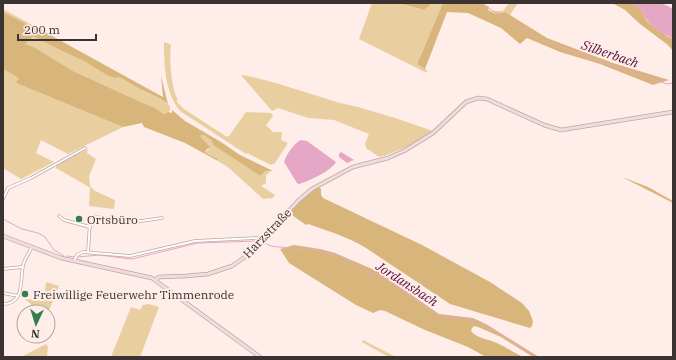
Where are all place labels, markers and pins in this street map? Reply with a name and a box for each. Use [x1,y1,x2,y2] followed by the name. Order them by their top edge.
[87,212,138,227] place label: Ortsbüro
[74,214,84,224] marker: Ortsbüro
[33,287,234,302] place label: Freiwillige Feuerwehr Timmenrode
[20,289,30,299] marker: Freiwillige Feuerwehr Timmenrode

